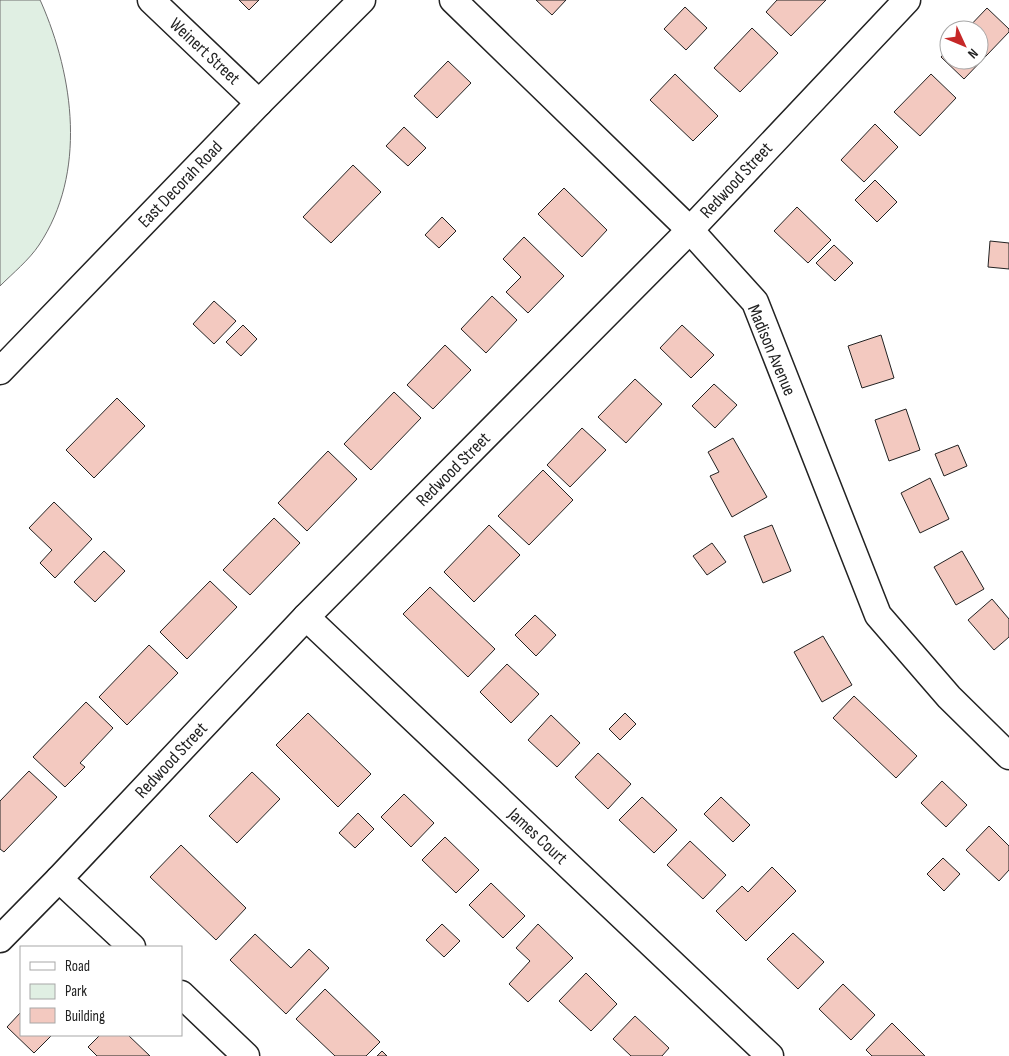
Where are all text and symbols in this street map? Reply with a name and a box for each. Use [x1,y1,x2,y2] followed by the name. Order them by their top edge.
[165,13,245,90] street label: Weinert Street
[939,20,989,70] north arrow
[964,45,982,62] text: N
[134,137,227,232] street label: East Decorah Road
[696,138,777,223] street label: Redwood Street
[743,301,800,399] street label: Madison Avenue
[412,428,495,511] street label: Redwood Street
[131,718,212,803] street label: Redwood Street
[503,803,572,869] street label: James Court
[20,946,182,1036] legend
[65,957,90,976] text: Road
[65,982,87,1001] text: Park
[65,1007,105,1026] text: Building

